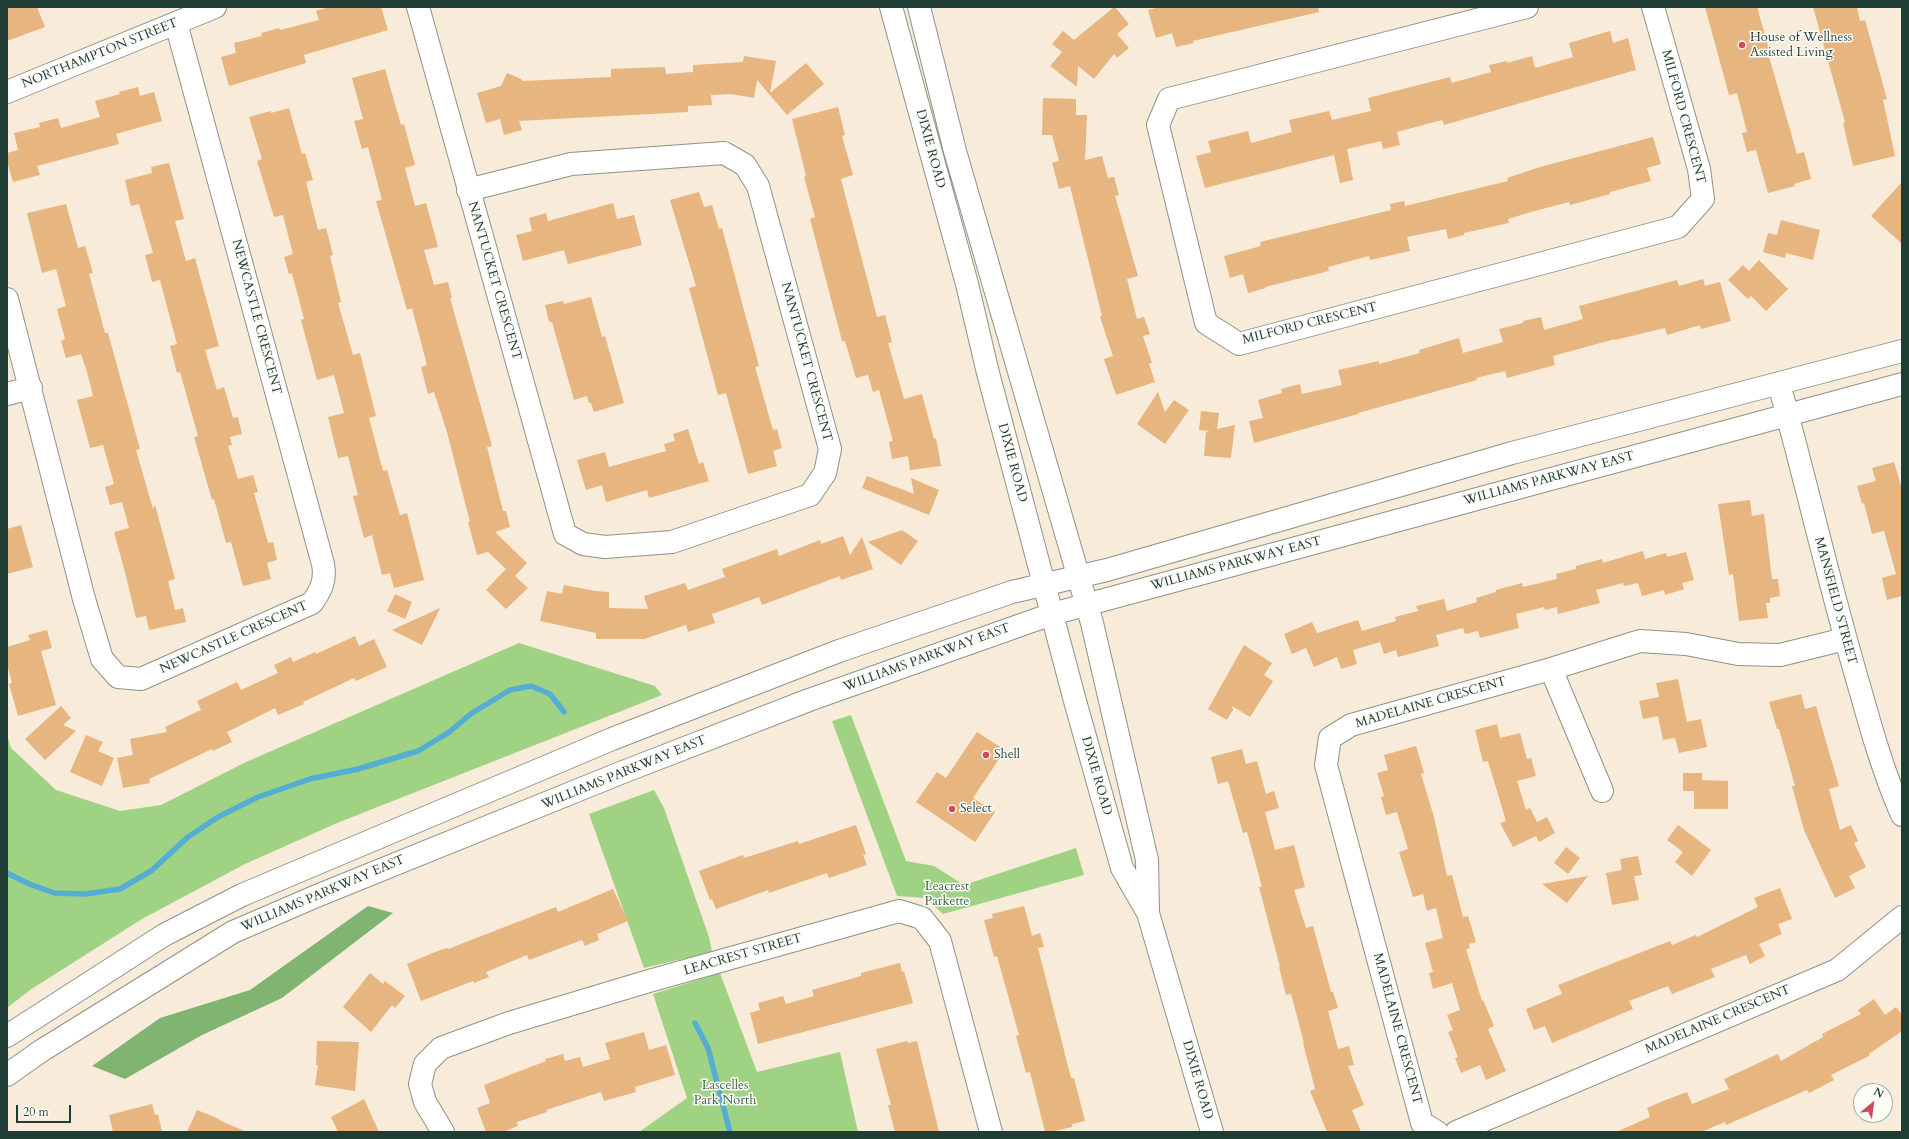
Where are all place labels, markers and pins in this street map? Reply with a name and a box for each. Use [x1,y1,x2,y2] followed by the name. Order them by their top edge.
[1750,30,1852,61] place label: House of Wellness Assisted Living
[1737,40,1747,50] marker: House of Wellness Assisted Living
[994,747,1020,763] place label: Shell
[981,750,991,760] marker: Shell
[960,801,992,817] place label: Select
[947,804,957,814] marker: Select

